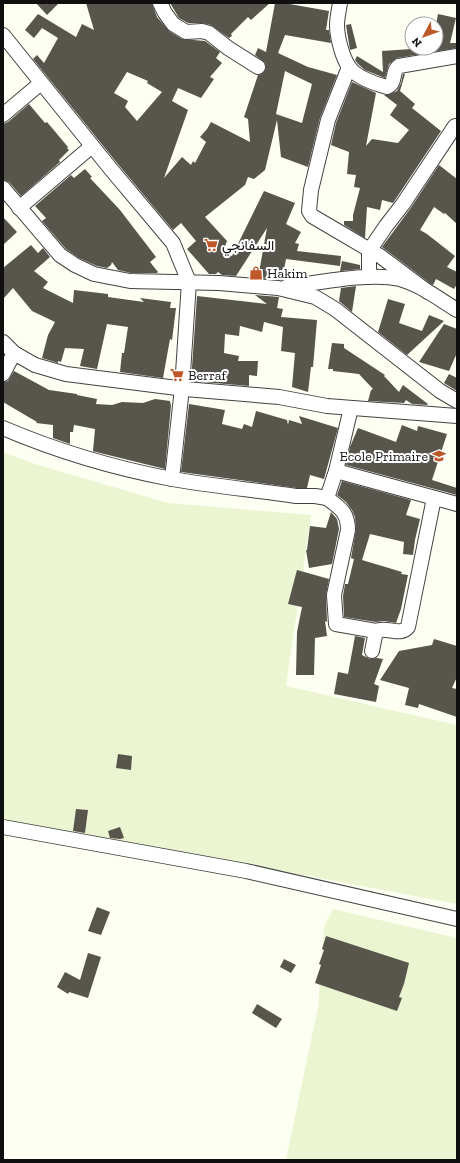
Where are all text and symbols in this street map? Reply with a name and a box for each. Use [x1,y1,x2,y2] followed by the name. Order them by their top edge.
[404,16,444,56] north arrow
[409,34,424,50] text: N
[203,237,219,253] supermarket icon: السفانجي
[222,237,274,257] place label: السفانجي
[248,265,264,281] shop icon: Hakim
[267,265,307,282] place label: Hakim
[169,367,185,383] supermarket icon: Berraf
[188,367,228,384] place label: Berraf
[340,448,428,465] place label: Ecole Primaire
[431,448,447,464] school or university icon: Ecole Primaire

